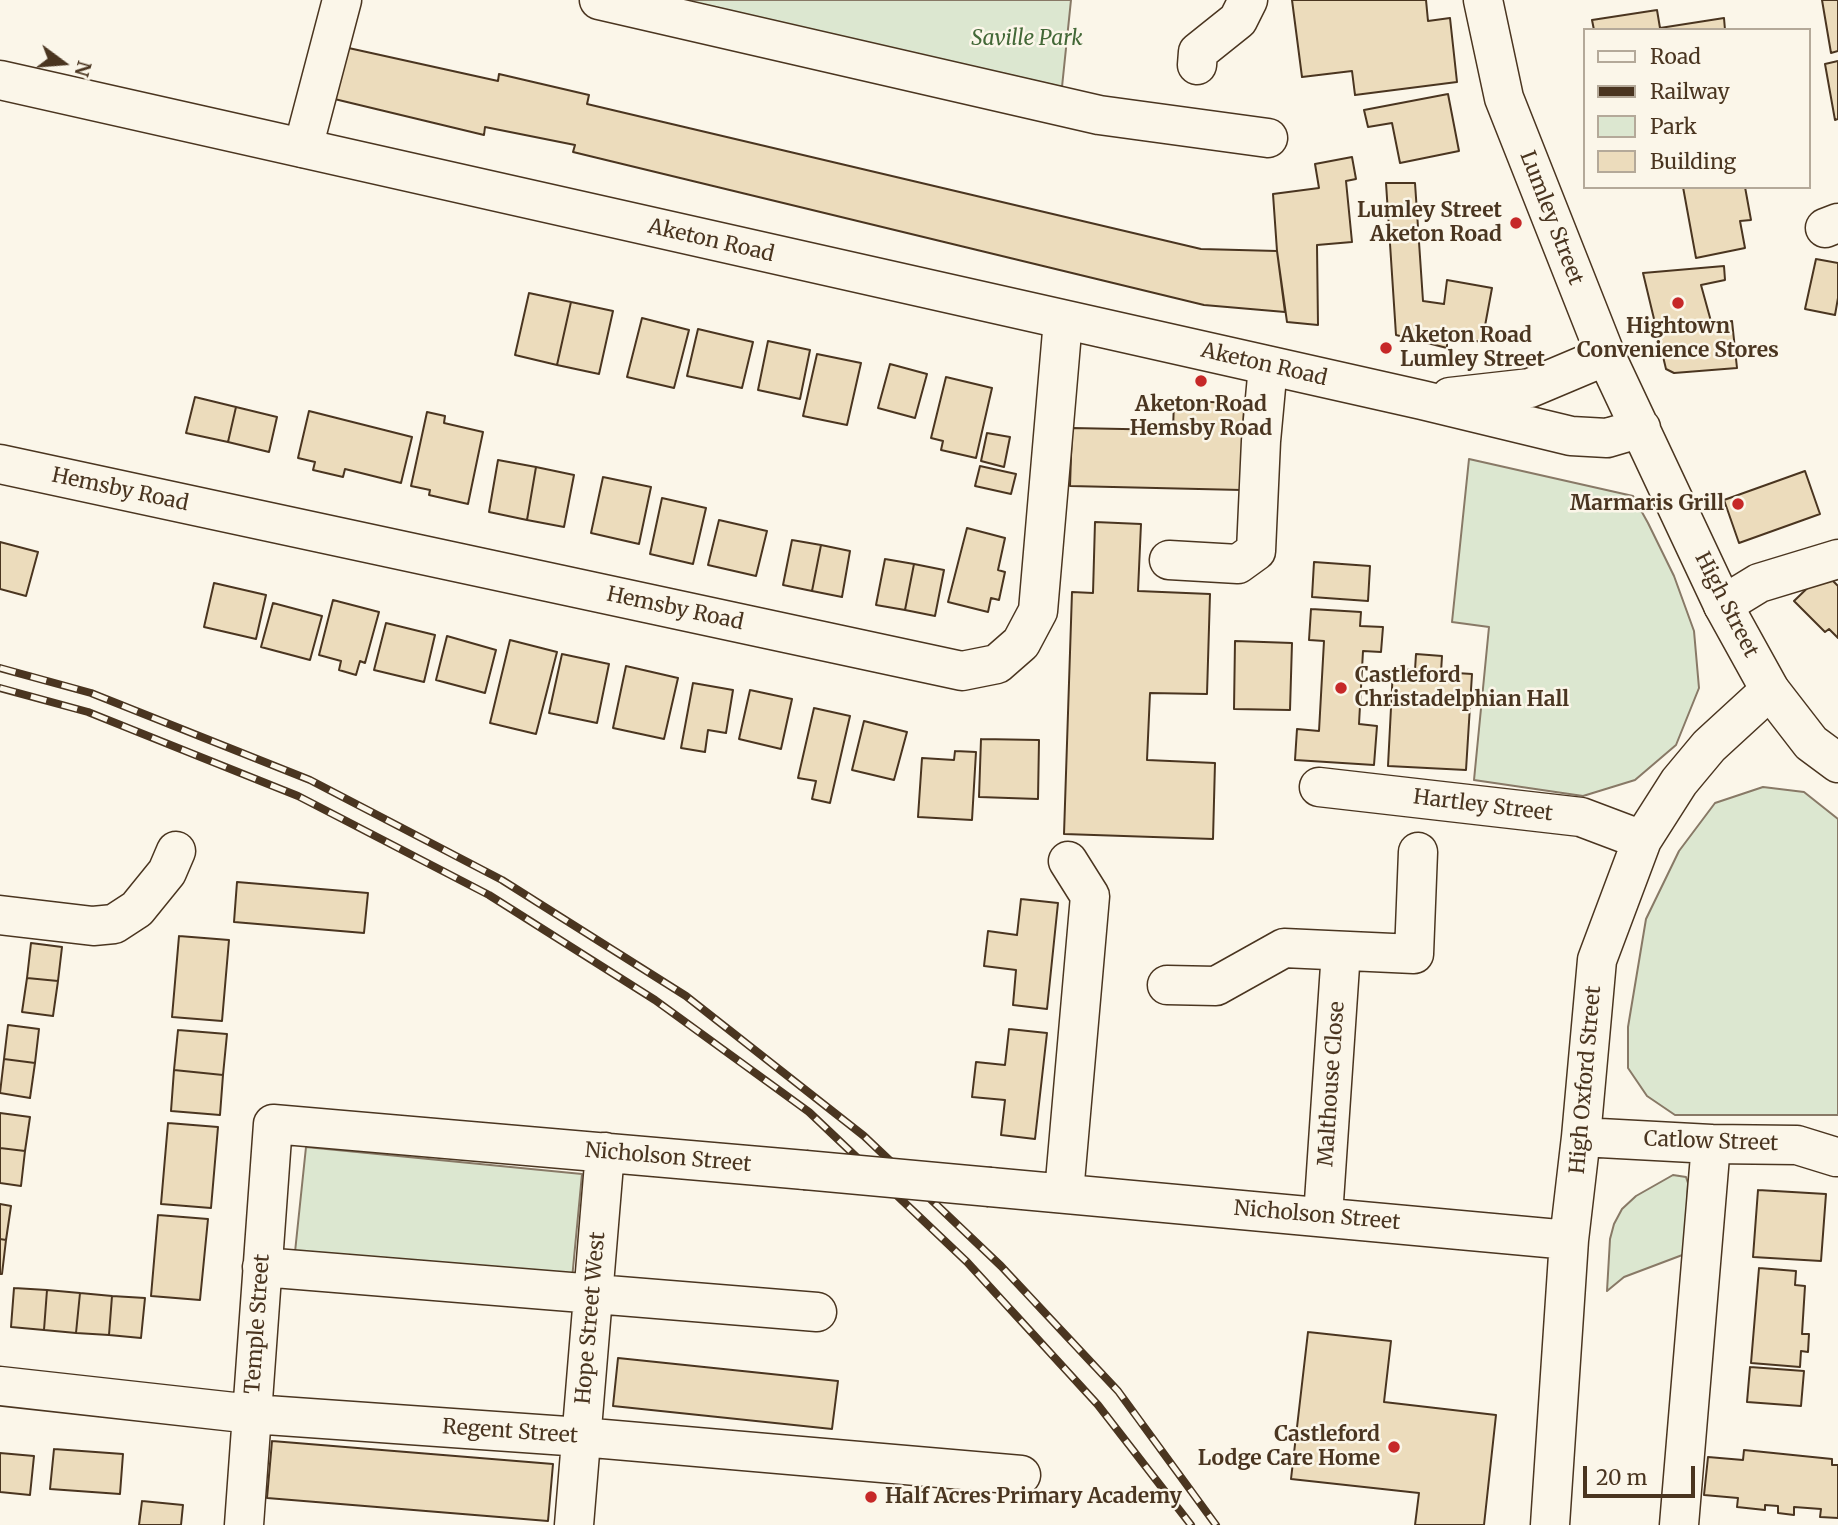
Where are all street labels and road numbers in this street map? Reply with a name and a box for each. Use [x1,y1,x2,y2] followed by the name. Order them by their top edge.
[1514,147,1588,289] street label: Lumley Street
[646,214,776,268] street label: Aketon Road
[1199,338,1329,392] street label: Aketon Road
[49,463,191,517] street label: Hemsby Road
[1689,548,1763,662] street label: High Street
[604,582,746,636] street label: Hemsby Road
[1412,785,1554,827] street label: Hartley Street
[1565,985,1607,1175] street label: High Oxford Street
[1314,1000,1350,1168] street label: Malthouse Close
[1643,1127,1779,1157] street label: Catlow Street
[584,1138,752,1178] street label: Nicholson Street
[1233,1196,1401,1236] street label: Nicholson Street
[571,1231,611,1405] street label: Hope Street West
[241,1253,275,1395] street label: Temple Street
[441,1415,579,1449] street label: Regent Street

